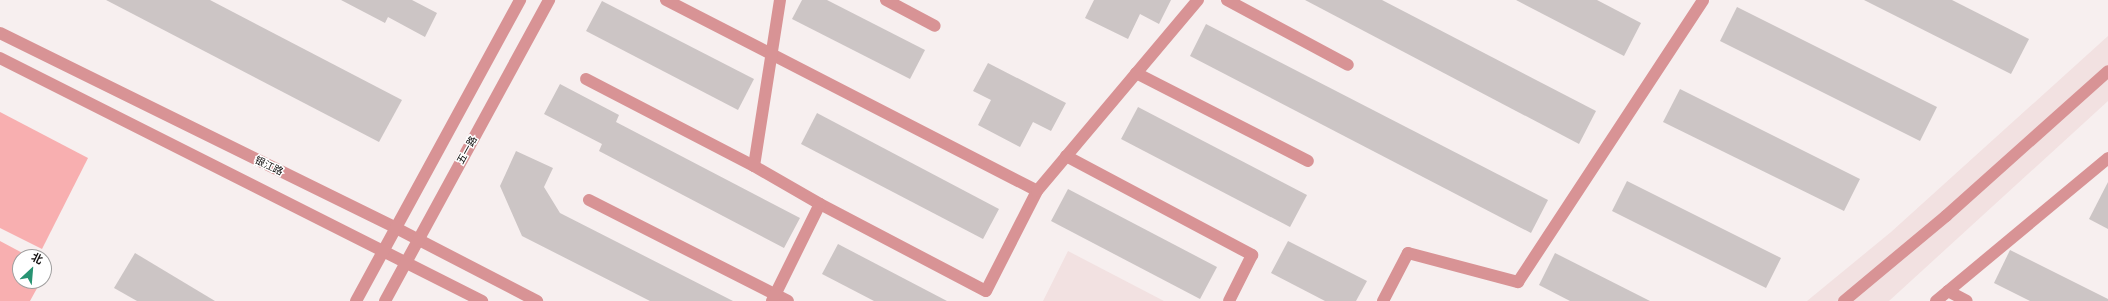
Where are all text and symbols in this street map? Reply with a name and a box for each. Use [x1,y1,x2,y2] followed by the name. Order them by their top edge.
[454,134,480,166] street label: 五一路
[253,154,285,178] street label: 银江路
[12,249,52,289] north arrow
[29,250,45,267] text: 北

